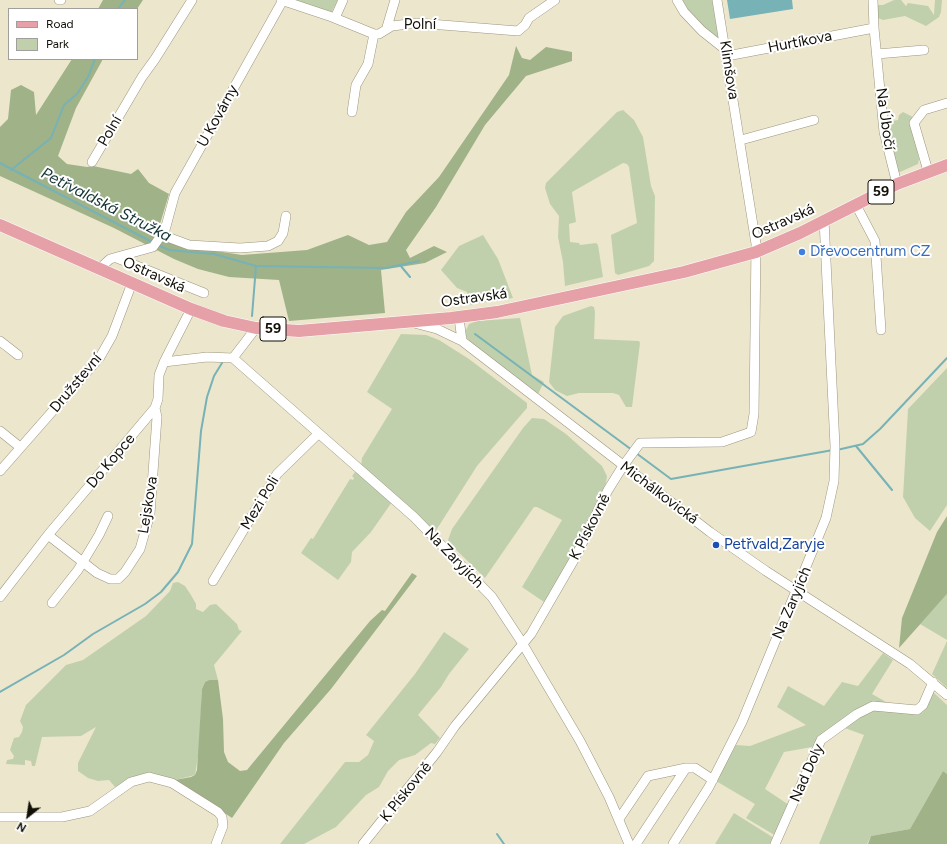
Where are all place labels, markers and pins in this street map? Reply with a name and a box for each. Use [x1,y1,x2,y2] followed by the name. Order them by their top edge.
[810,243,930,261] place label: Dřevocentrum CZ
[797,247,807,257] marker: Dřevocentrum CZ
[724,536,825,554] place label: Petřvald,Zaryje
[711,540,721,550] marker: Petřvald,Zaryje

